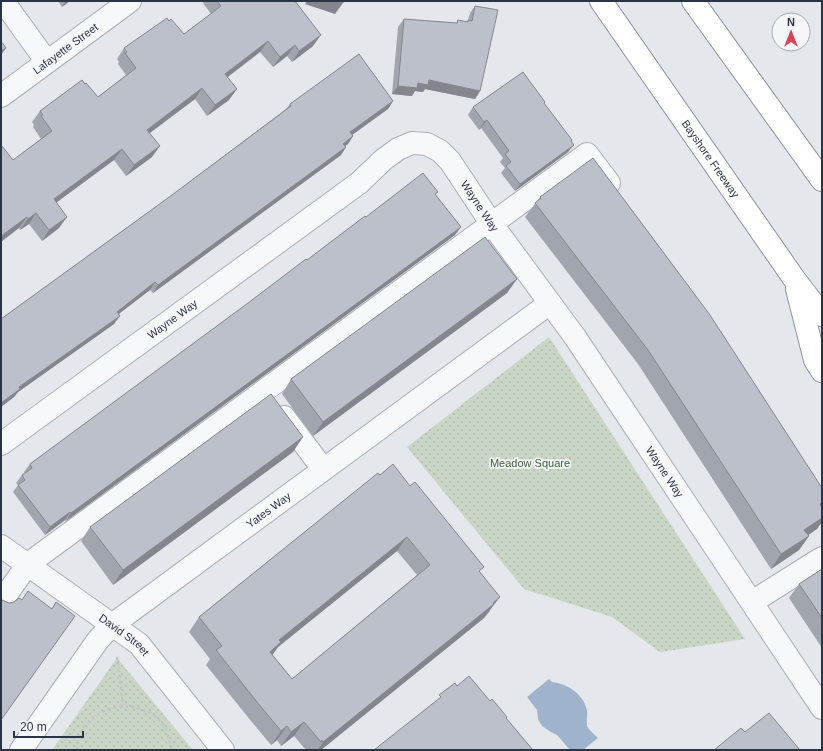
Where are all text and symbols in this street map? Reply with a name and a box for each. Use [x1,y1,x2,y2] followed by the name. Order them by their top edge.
[771,12,811,52] north arrow
[787,16,795,28] text: N
[31,21,100,76] street label: Lafayette Street
[679,118,742,200] street label: Bayshore Freeway
[459,178,501,234] street label: Wayne Way
[145,297,200,341] street label: Wayne Way
[644,444,686,500] street label: Wayne Way
[490,457,570,469] park label: Meadow Square
[244,489,293,530] street label: Yates Way
[97,612,152,658] street label: David Street
[14,713,83,739] scale bar
[20,720,47,734] text: 20 m

